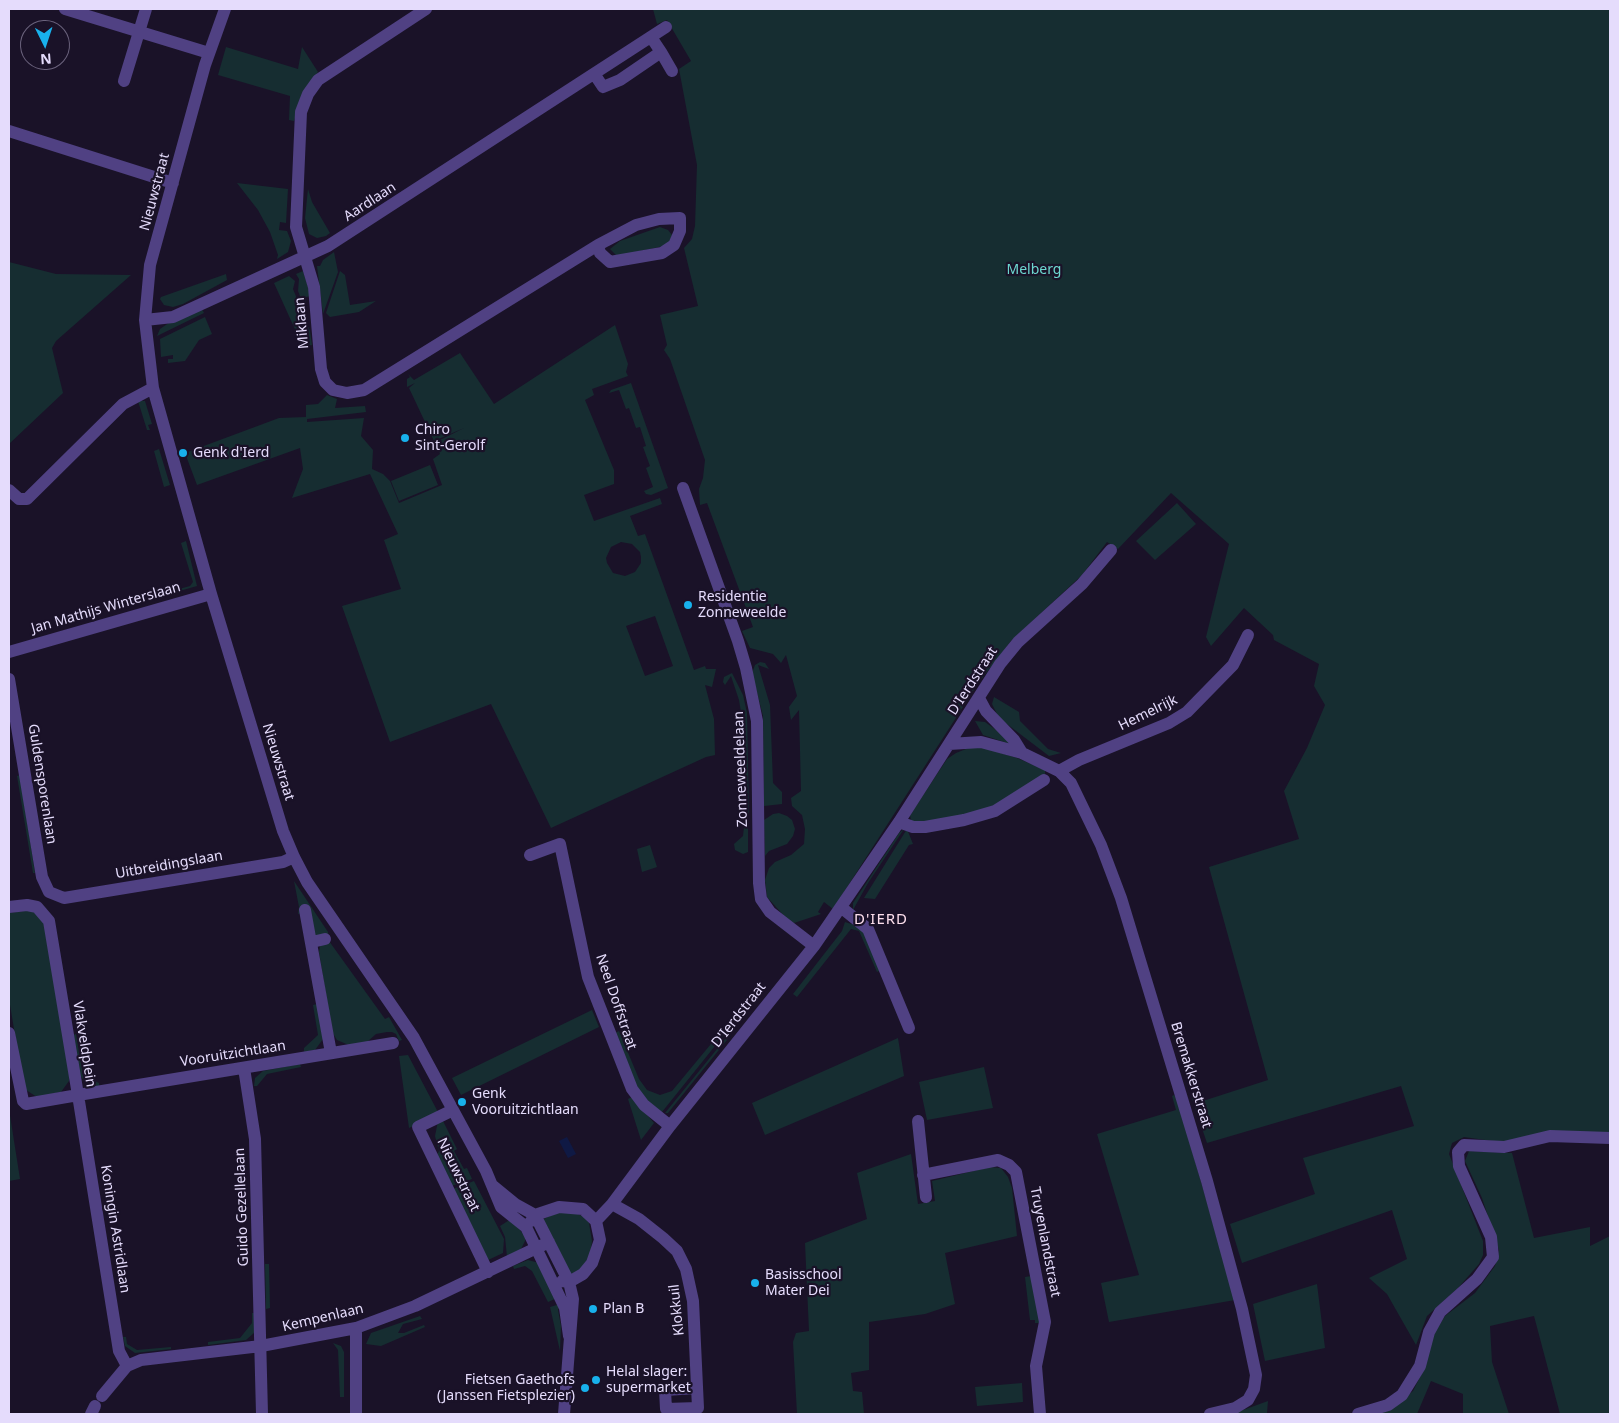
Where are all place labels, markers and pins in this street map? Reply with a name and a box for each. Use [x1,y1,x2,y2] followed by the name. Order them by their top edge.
[415,422,485,454] place label: Chiro Sint-Gerolf
[399,432,411,444] marker: Chiro Sint-Gerolf
[193,445,269,461] place label: Genk d'Ierd
[177,447,189,459] marker: Genk d'Ierd
[698,589,786,622] place label: Residentie Zonneweelde
[682,599,694,611] marker: Residentie Zonneweelde
[472,1086,579,1118] place label: Genk Vooruitzichtlaan
[456,1096,468,1108] marker: Genk Vooruitzichtlaan
[765,1267,842,1300] place label: Basisschool Mater Dei
[749,1277,761,1289] marker: Basisschool Mater Dei
[603,1301,644,1317] place label: Plan B
[587,1303,599,1315] marker: Plan B
[606,1364,691,1396] place label: Helal slager: supermarket
[437,1372,575,1404] place label: Fietsen Gaethofs (Janssen Fietsplezier)
[590,1374,602,1386] marker: Helal slager: supermarket
[579,1382,591,1394] marker: Fietsen Gaethofs (Janssen Fietsplezier)

